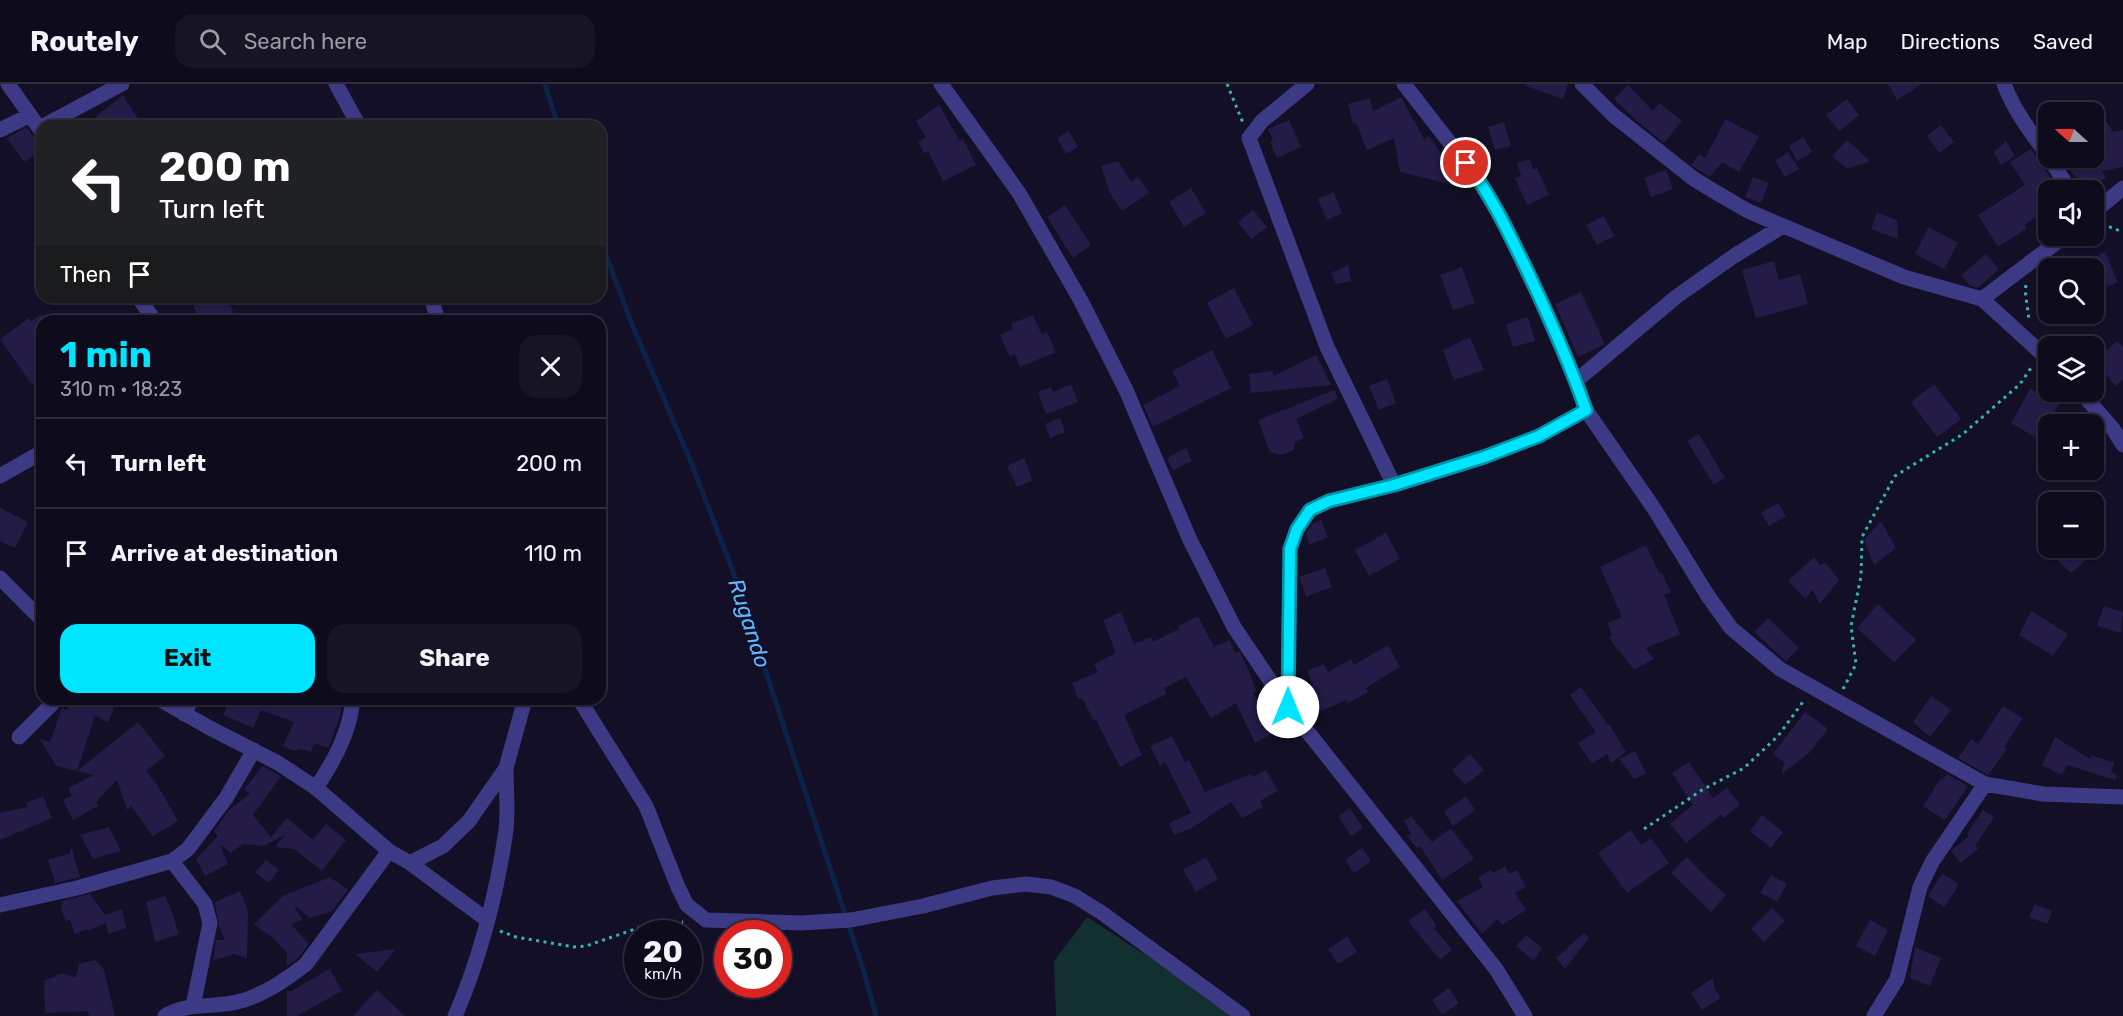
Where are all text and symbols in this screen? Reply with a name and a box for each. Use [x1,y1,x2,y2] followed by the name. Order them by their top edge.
[175,14,595,68] search box
[30,25,139,58] text: Routely
[196,25,229,58] icon: search
[244,28,367,55] text: Search here
[1827,29,1868,54] text: Map
[1901,29,2000,54] text: Directions
[2033,29,2093,54] text: Saved
[2038,102,2104,168] north arrow
[2038,102,2104,558] map controls
[1440,137,1491,188] pin
[159,142,291,192] text: 200 m
[60,144,138,222] icon: left
[1449,146,1482,179] icon: arrive
[2038,180,2104,246] button: sound
[159,193,264,225] text: Turn left
[123,258,156,291] icon: arrive
[2038,258,2104,324] button: search
[60,261,111,288] text: Then
[60,333,152,376] text: 1 min
[519,335,582,398] button: close
[2038,336,2104,402] button: layers
[60,377,182,401] text: 310 m · 18:23
[2038,414,2104,480] button: +
[60,447,93,480] icon: left
[111,450,206,477] text: Turn left
[516,450,582,477] text: 200 m
[2038,492,2104,558] button: −
[60,537,93,570] icon: arrive
[111,540,338,567] text: Arrive at destination
[524,540,582,567] text: 110 m
[722,575,777,671] water label: Rugando
[60,624,315,693] button: Exit
[327,624,582,693] button: Share
[1256,675,1320,739] position arrow
[714,920,792,998] speed limit sign: 30
[643,934,683,970] text: 20
[644,965,682,983] text: km/h

